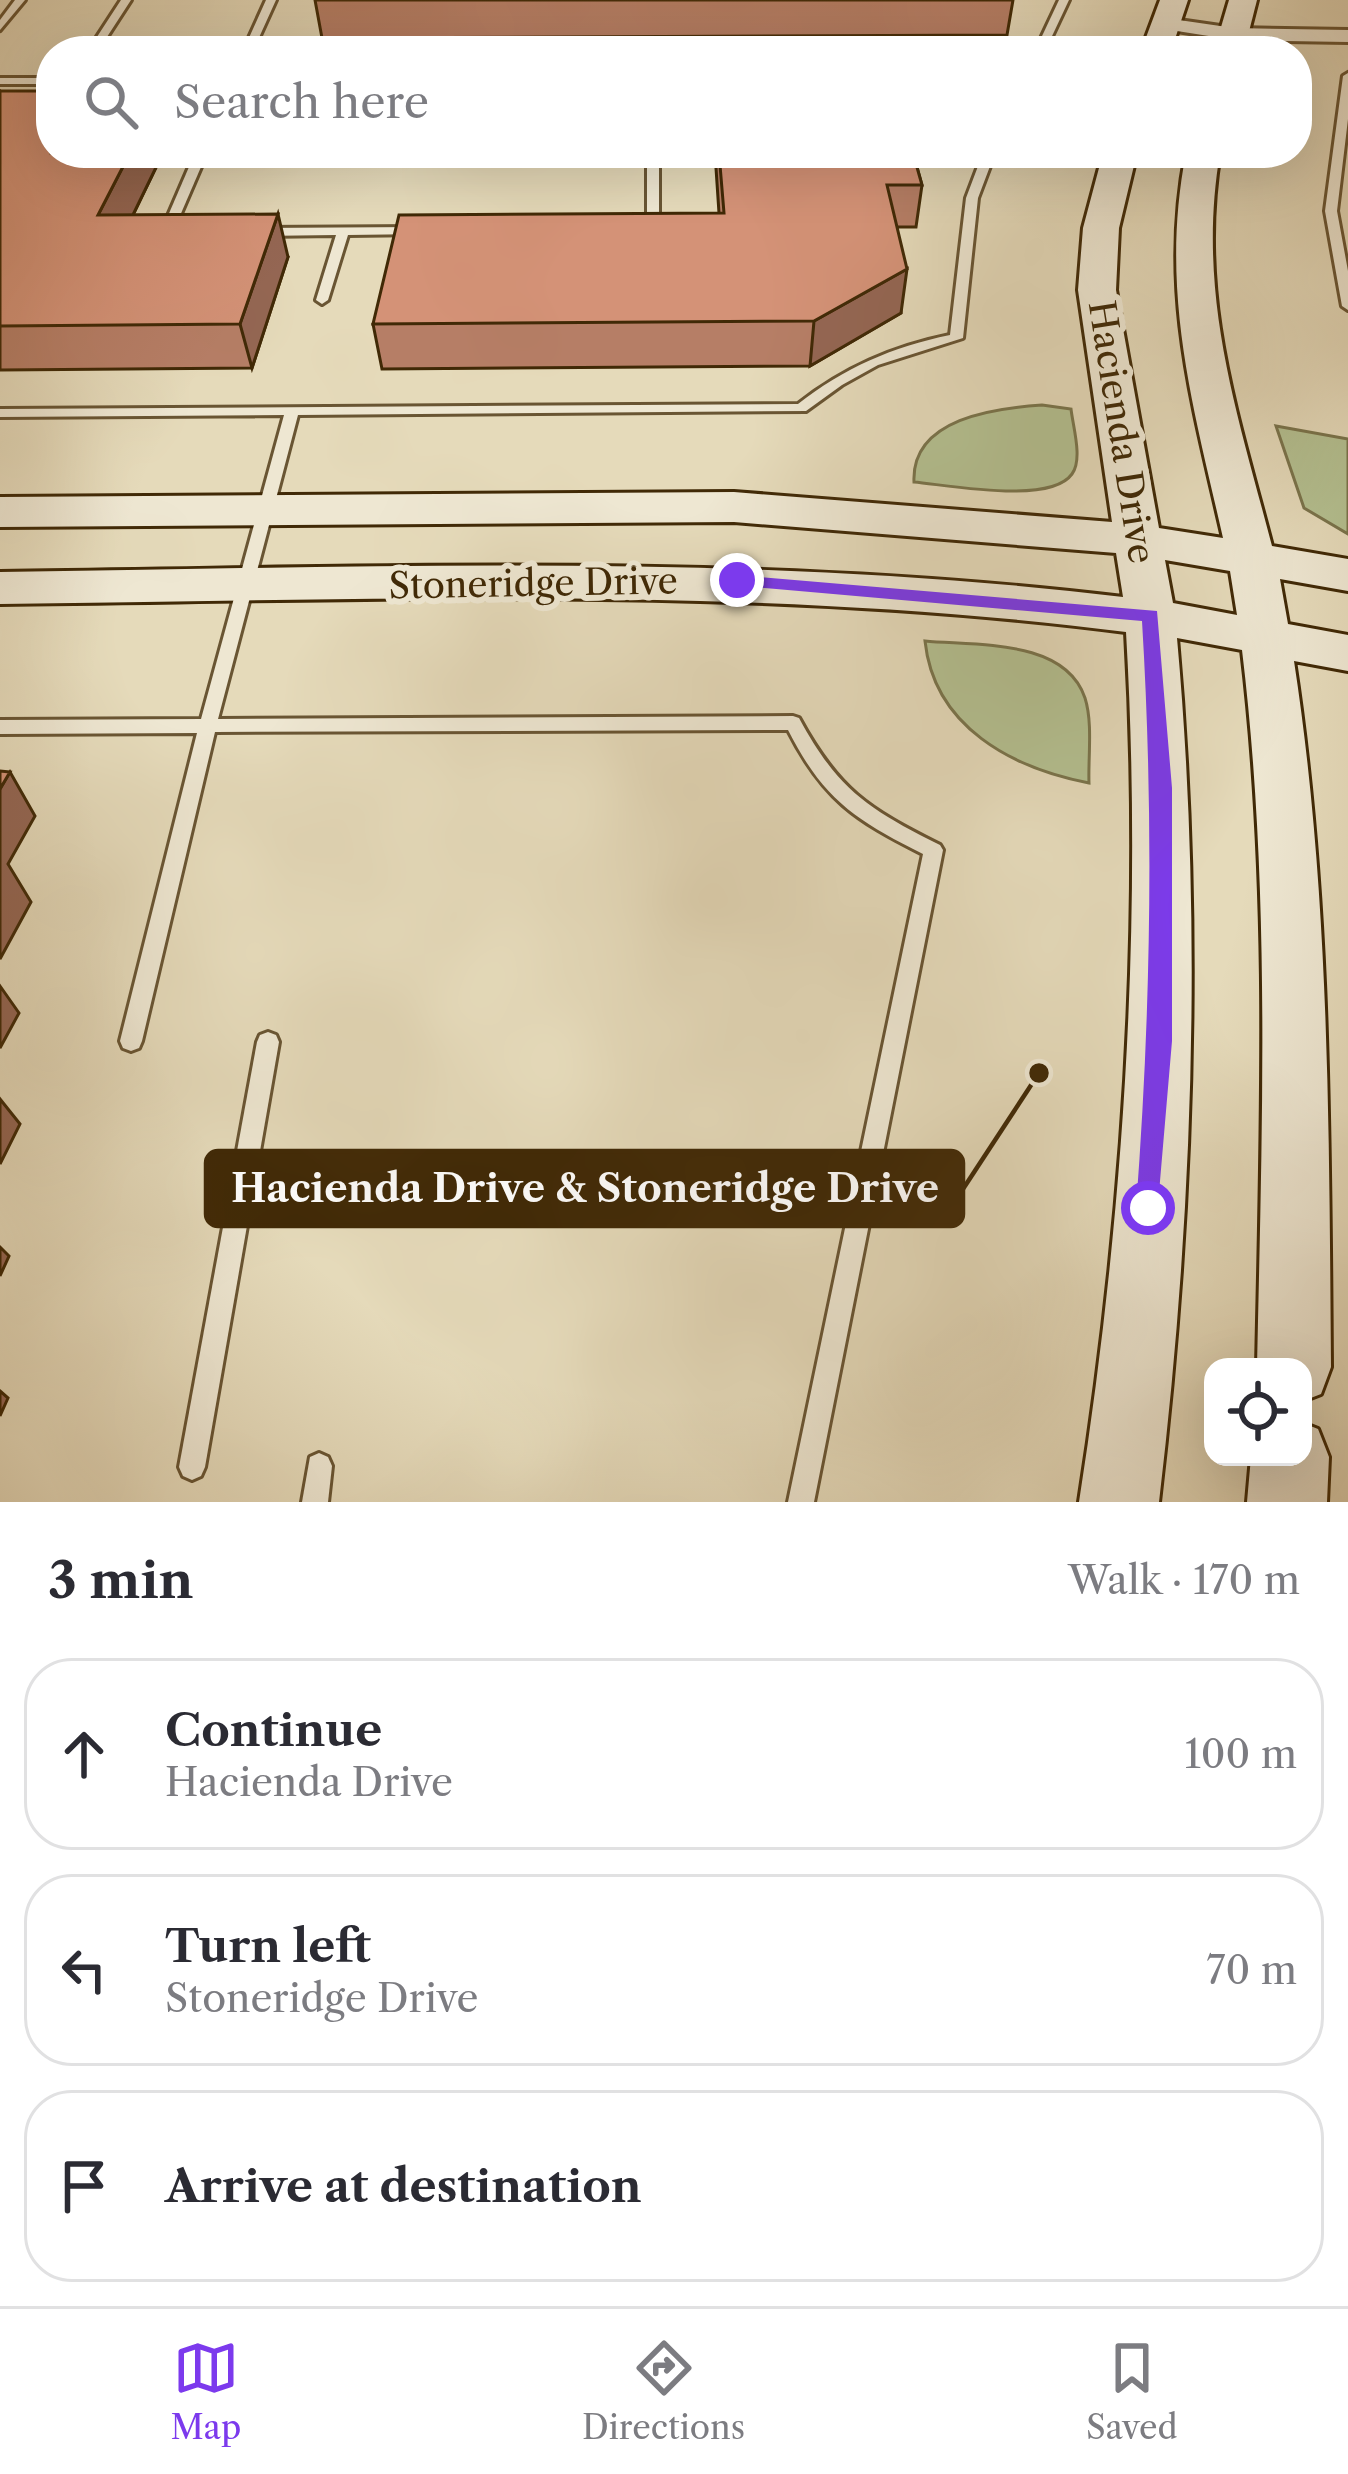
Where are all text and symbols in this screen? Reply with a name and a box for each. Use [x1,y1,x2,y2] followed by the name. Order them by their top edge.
[36,36,1312,168] search box
[78,69,144,135] icon: search
[174,74,429,130] text: Search here
[1079,297,1165,567] street label: Hacienda Drive
[710,553,764,607] route end
[388,558,678,608] street label: Stoneridge Drive
[206,1151,963,1226] callout: Hacienda Drive & Stoneridge Drive
[231,1164,939,1212] text: Hacienda Drive & Stoneridge Drive
[1121,1181,1175,1235] route start
[1204,1358,1312,1466] map controls
[1204,1358,1312,1466] button: locate
[48,1549,194,1611] text: 3 min
[1068,1556,1300,1604] text: Walk · 170 m
[165,1702,382,1758] text: Continue
[51,1721,117,1787] icon: ahead
[1184,1730,1297,1778] text: 100 m
[165,1758,453,1806] text: Hacienda Drive
[165,1918,371,1974] text: Turn left
[51,1937,117,2003] icon: left
[1206,1946,1297,1994] text: 70 m
[165,1974,478,2022] text: Stoneridge Drive
[51,2153,117,2219] icon: arrive
[165,2158,642,2214] text: Arrive at destination
[170,2335,241,2448] tab: Map
[582,2335,745,2448] tab: Directions
[1086,2335,1178,2448] tab: Saved

